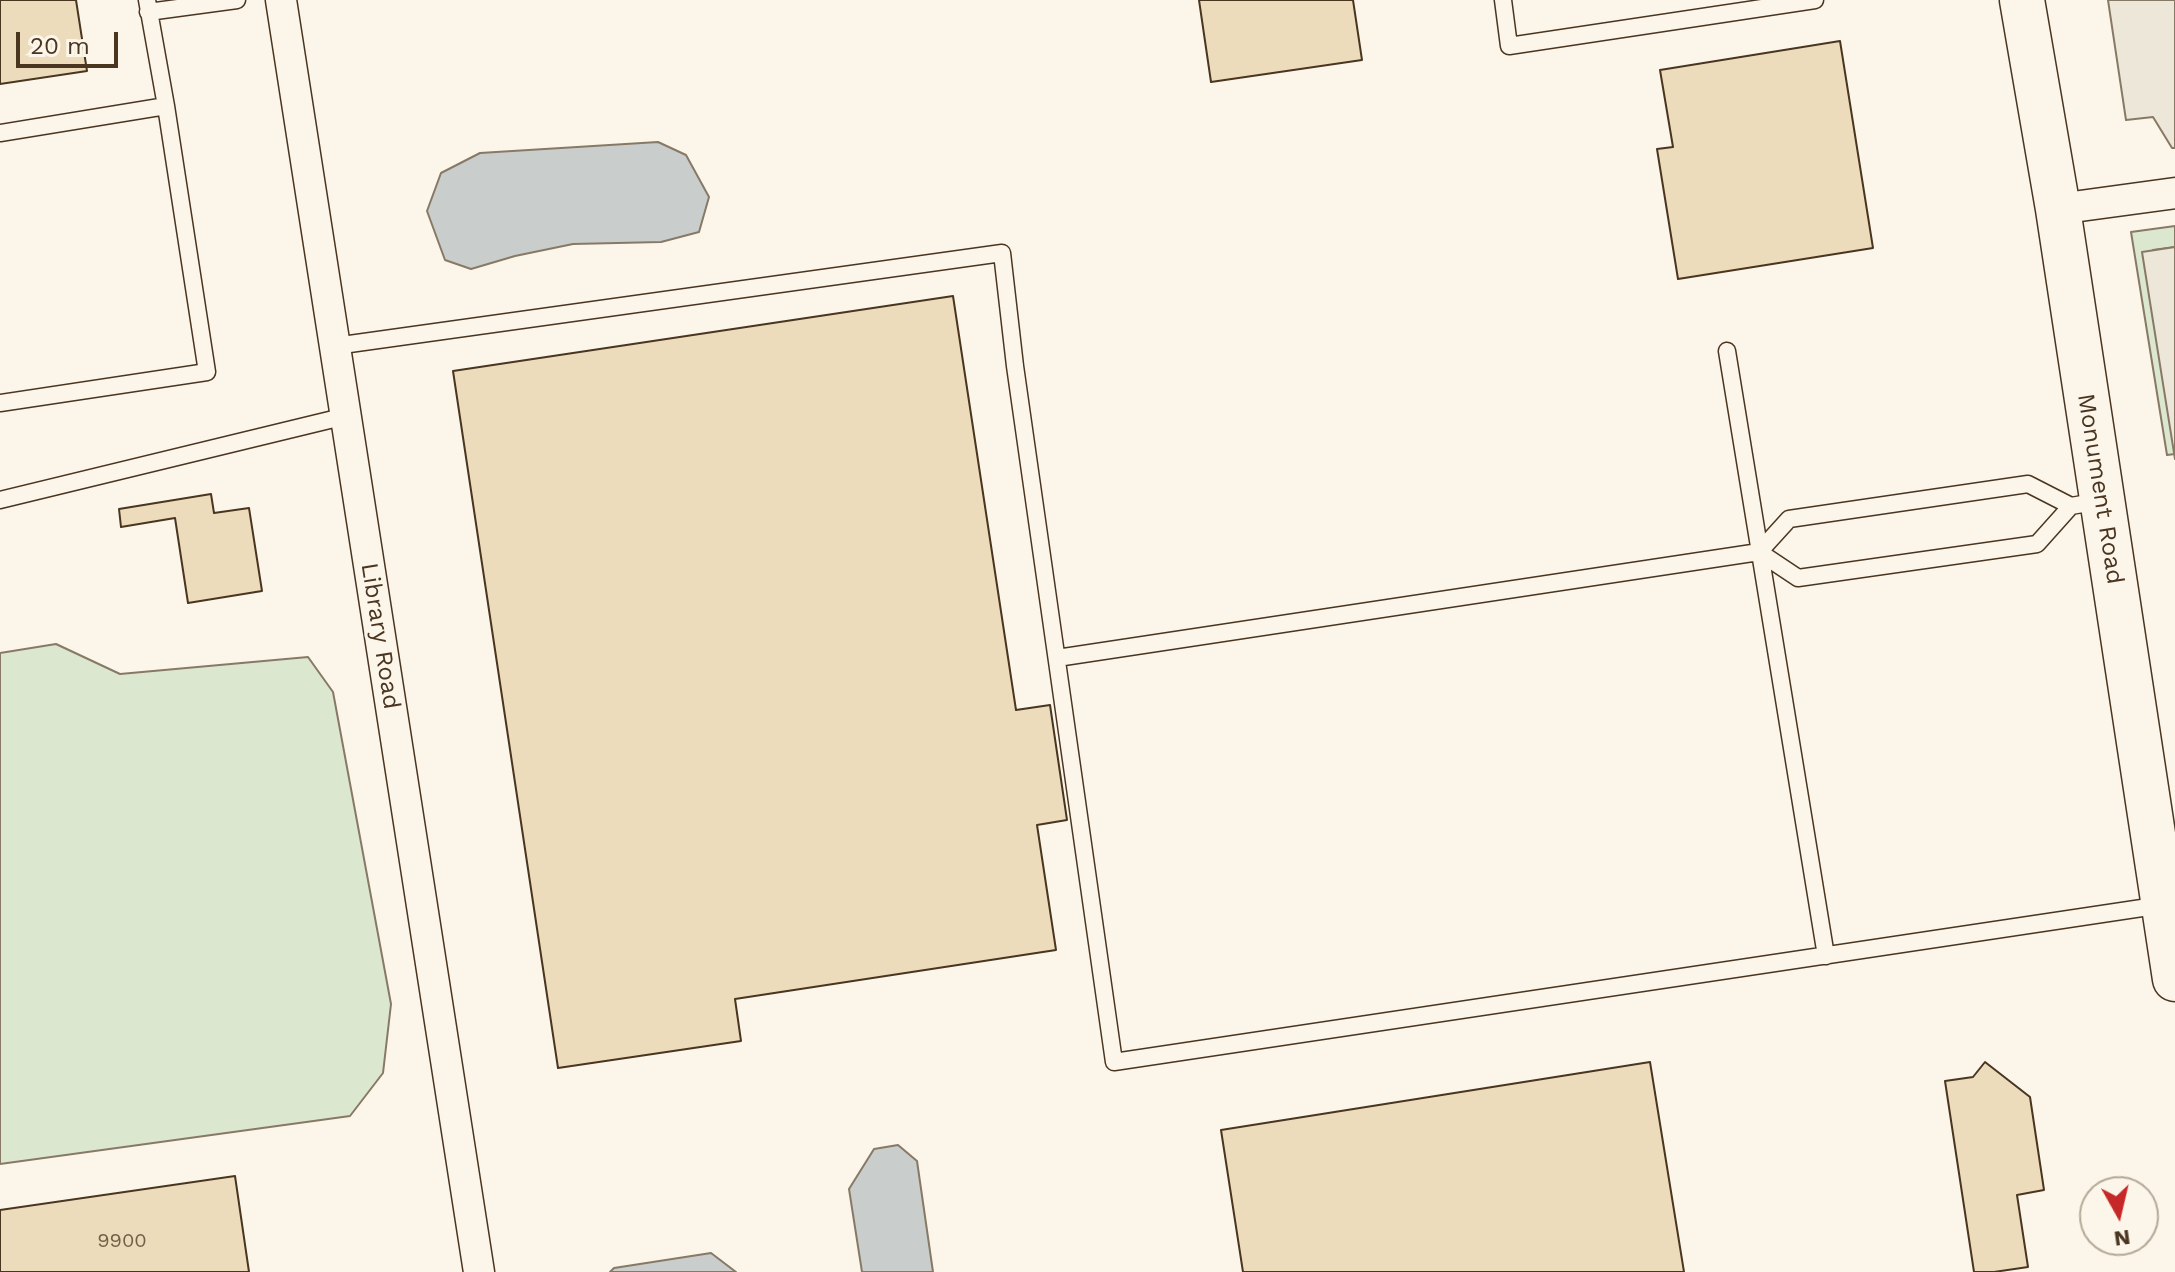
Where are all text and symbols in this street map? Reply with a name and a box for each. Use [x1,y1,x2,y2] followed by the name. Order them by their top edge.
[20,16,122,66] scale bar
[30,32,90,60] text: 20 m
[2071,392,2129,586] street label: Monument Road
[354,561,406,711] street label: Library Road
[2079,1176,2159,1256] north arrow
[2112,1225,2132,1252] text: N
[97,1229,147,1253] house number: 9900

